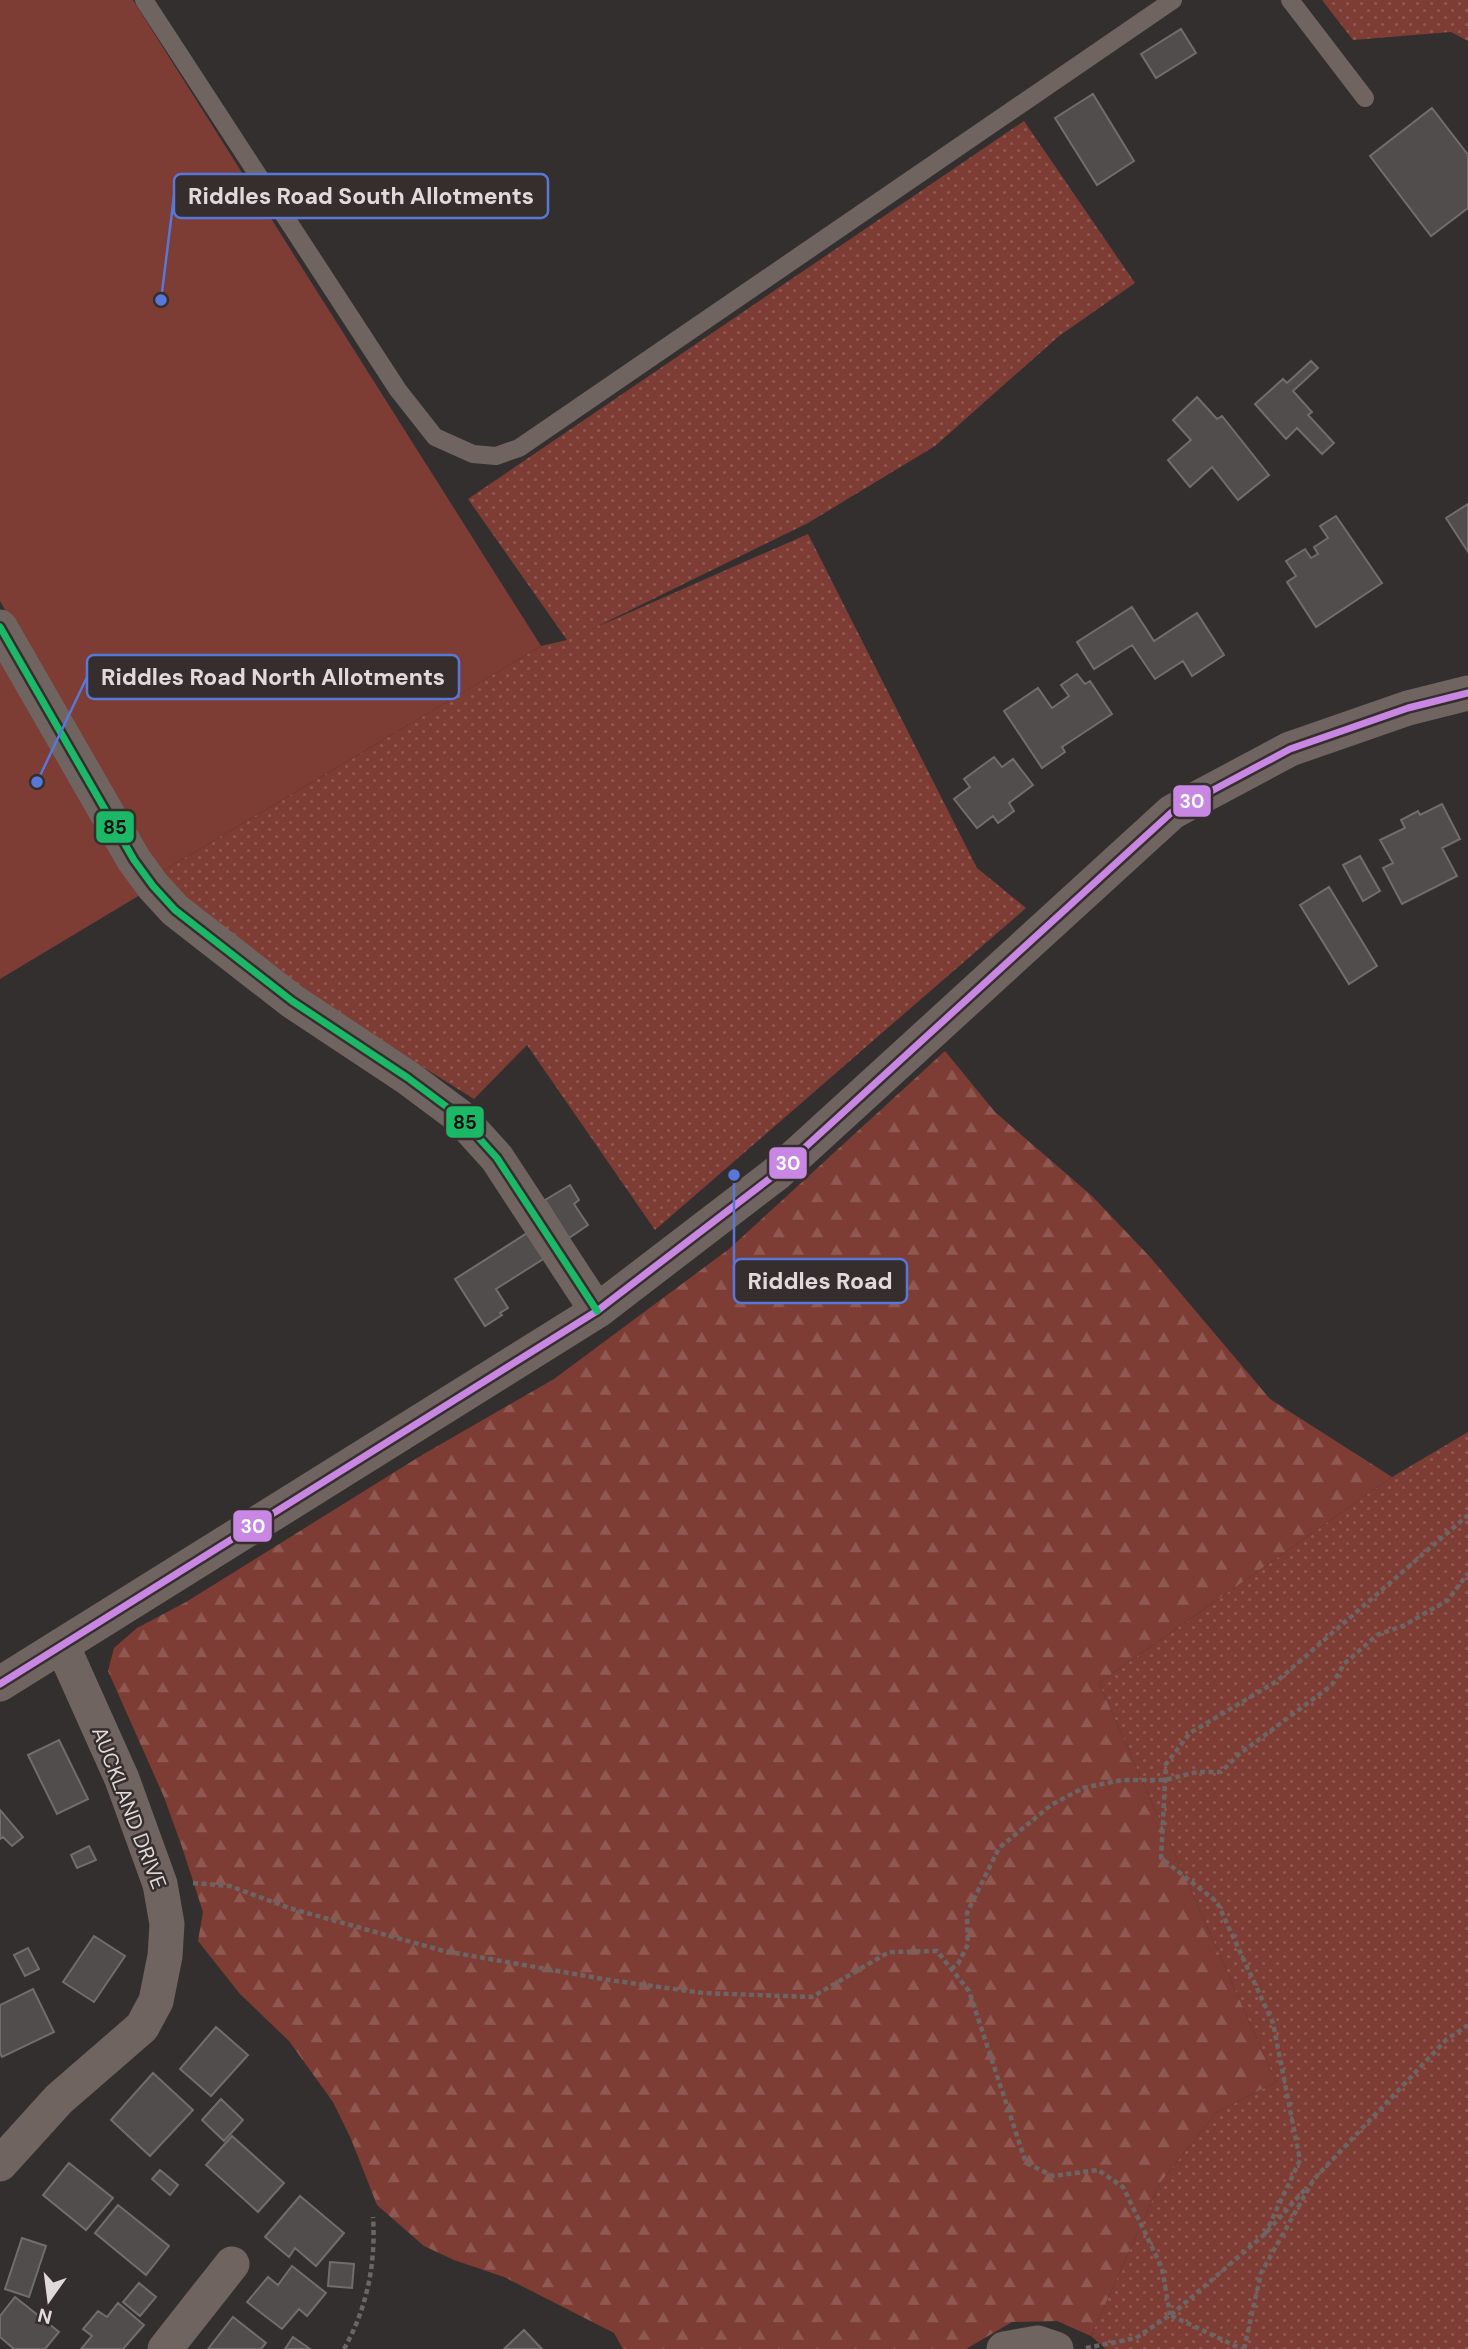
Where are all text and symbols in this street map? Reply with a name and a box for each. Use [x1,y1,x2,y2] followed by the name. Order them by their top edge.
[174,174,548,218] callout: Riddles Road South Allotments
[188,181,534,211] text: Riddles Road South Allotments
[87,655,459,699] callout: Riddles Road North Allotments
[101,662,445,692] text: Riddles Road North Allotments
[1172,784,1212,818] line badge: 30
[1180,789,1204,814] text: 30
[95,810,135,844] line badge: 85
[103,815,127,840] text: 85
[445,1105,485,1139] line badge: 85
[453,1110,477,1135] text: 85
[768,1146,808,1180] line badge: 30
[776,1151,800,1176] text: 30
[734,1259,907,1303] callout: Riddles Road
[748,1266,892,1296] text: Riddles Road
[232,1509,273,1543] line badge: 30
[241,1514,265,1539] text: 30
[85,1723,173,1893] street label: AUCKLAND DRIVE
[14,2265,84,2335] north arrow
[35,2302,55,2330] text: N

